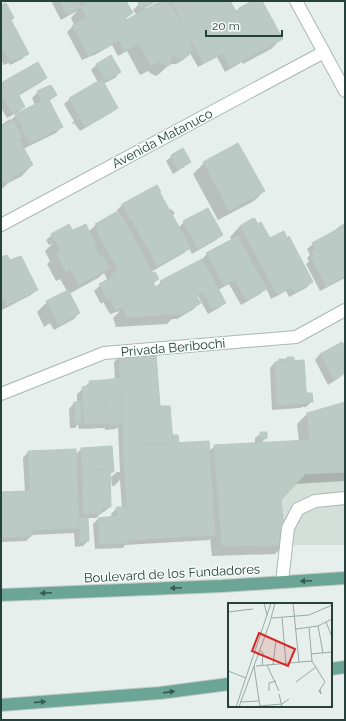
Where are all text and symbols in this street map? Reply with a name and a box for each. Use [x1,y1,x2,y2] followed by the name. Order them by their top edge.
[206,12,282,38] scale bar
[212,19,240,33] text: 20 m
[109,106,215,171] street label: Avenida Matanuco
[120,335,226,360] street label: Privada Beribochi
[84,561,261,586] street label: Boulevard de los Fundadores
[300,577,312,584] one-way arrow
[170,584,182,591] one-way arrow
[40,590,52,597] one-way arrow
[228,603,332,707] inset map
[163,689,176,695] one-way arrow
[34,699,46,706] one-way arrow

